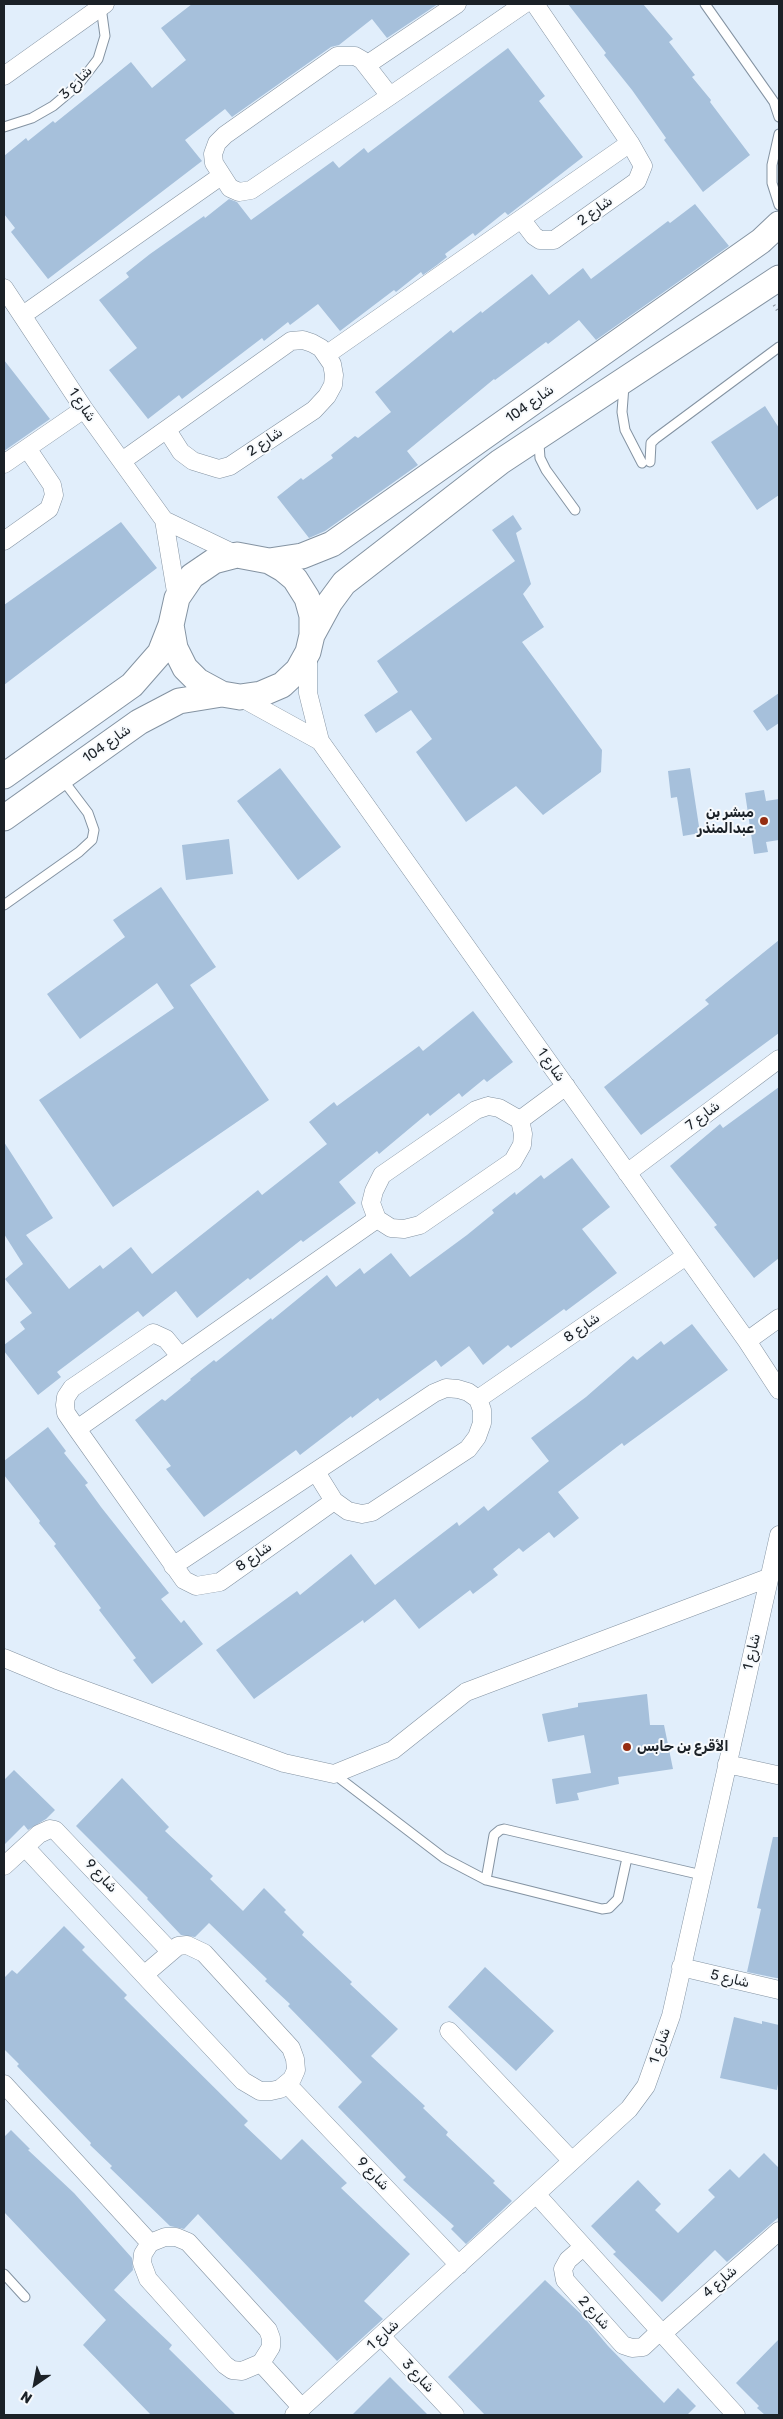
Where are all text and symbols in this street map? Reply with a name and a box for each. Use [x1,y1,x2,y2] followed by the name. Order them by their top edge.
[56,63,96,103] street label: شارع 3
[574,193,616,229] street label: شارع 2
[503,381,557,427] street label: شارع 104
[65,385,99,425] street label: شارع 1
[244,424,286,460] street label: شارع 2
[80,721,134,767] street label: شارع 104
[697,805,754,838] place label: مبشر بن عبدالمنذر
[758,815,770,827] marker: مبشر بن عبدالمنذر
[533,1045,569,1085] street label: شارع 1
[683,1098,723,1134] street label: شارع 7
[561,1310,603,1346] street label: شارع 8
[233,1539,275,1575] street label: شارع 8
[740,1632,764,1672] street label: شارع 1
[637,1739,729,1755] place label: الأقرع بن حابس
[621,1741,633,1753] marker: الأقرع بن حابس
[81,1856,121,1896] street label: شارع 9
[709,1966,751,1992] street label: شارع 5
[646,2026,674,2066] street label: شارع 1
[353,2154,393,2194] street label: شارع 9
[699,2263,741,2301] street label: شارع 4
[575,2293,613,2333] street label: شارع 2
[364,2316,402,2354] street label: شارع 1
[398,2356,438,2396] street label: شارع 3
[10,2359,60,2409] north arrow
[18,2387,35,2407] text: N

